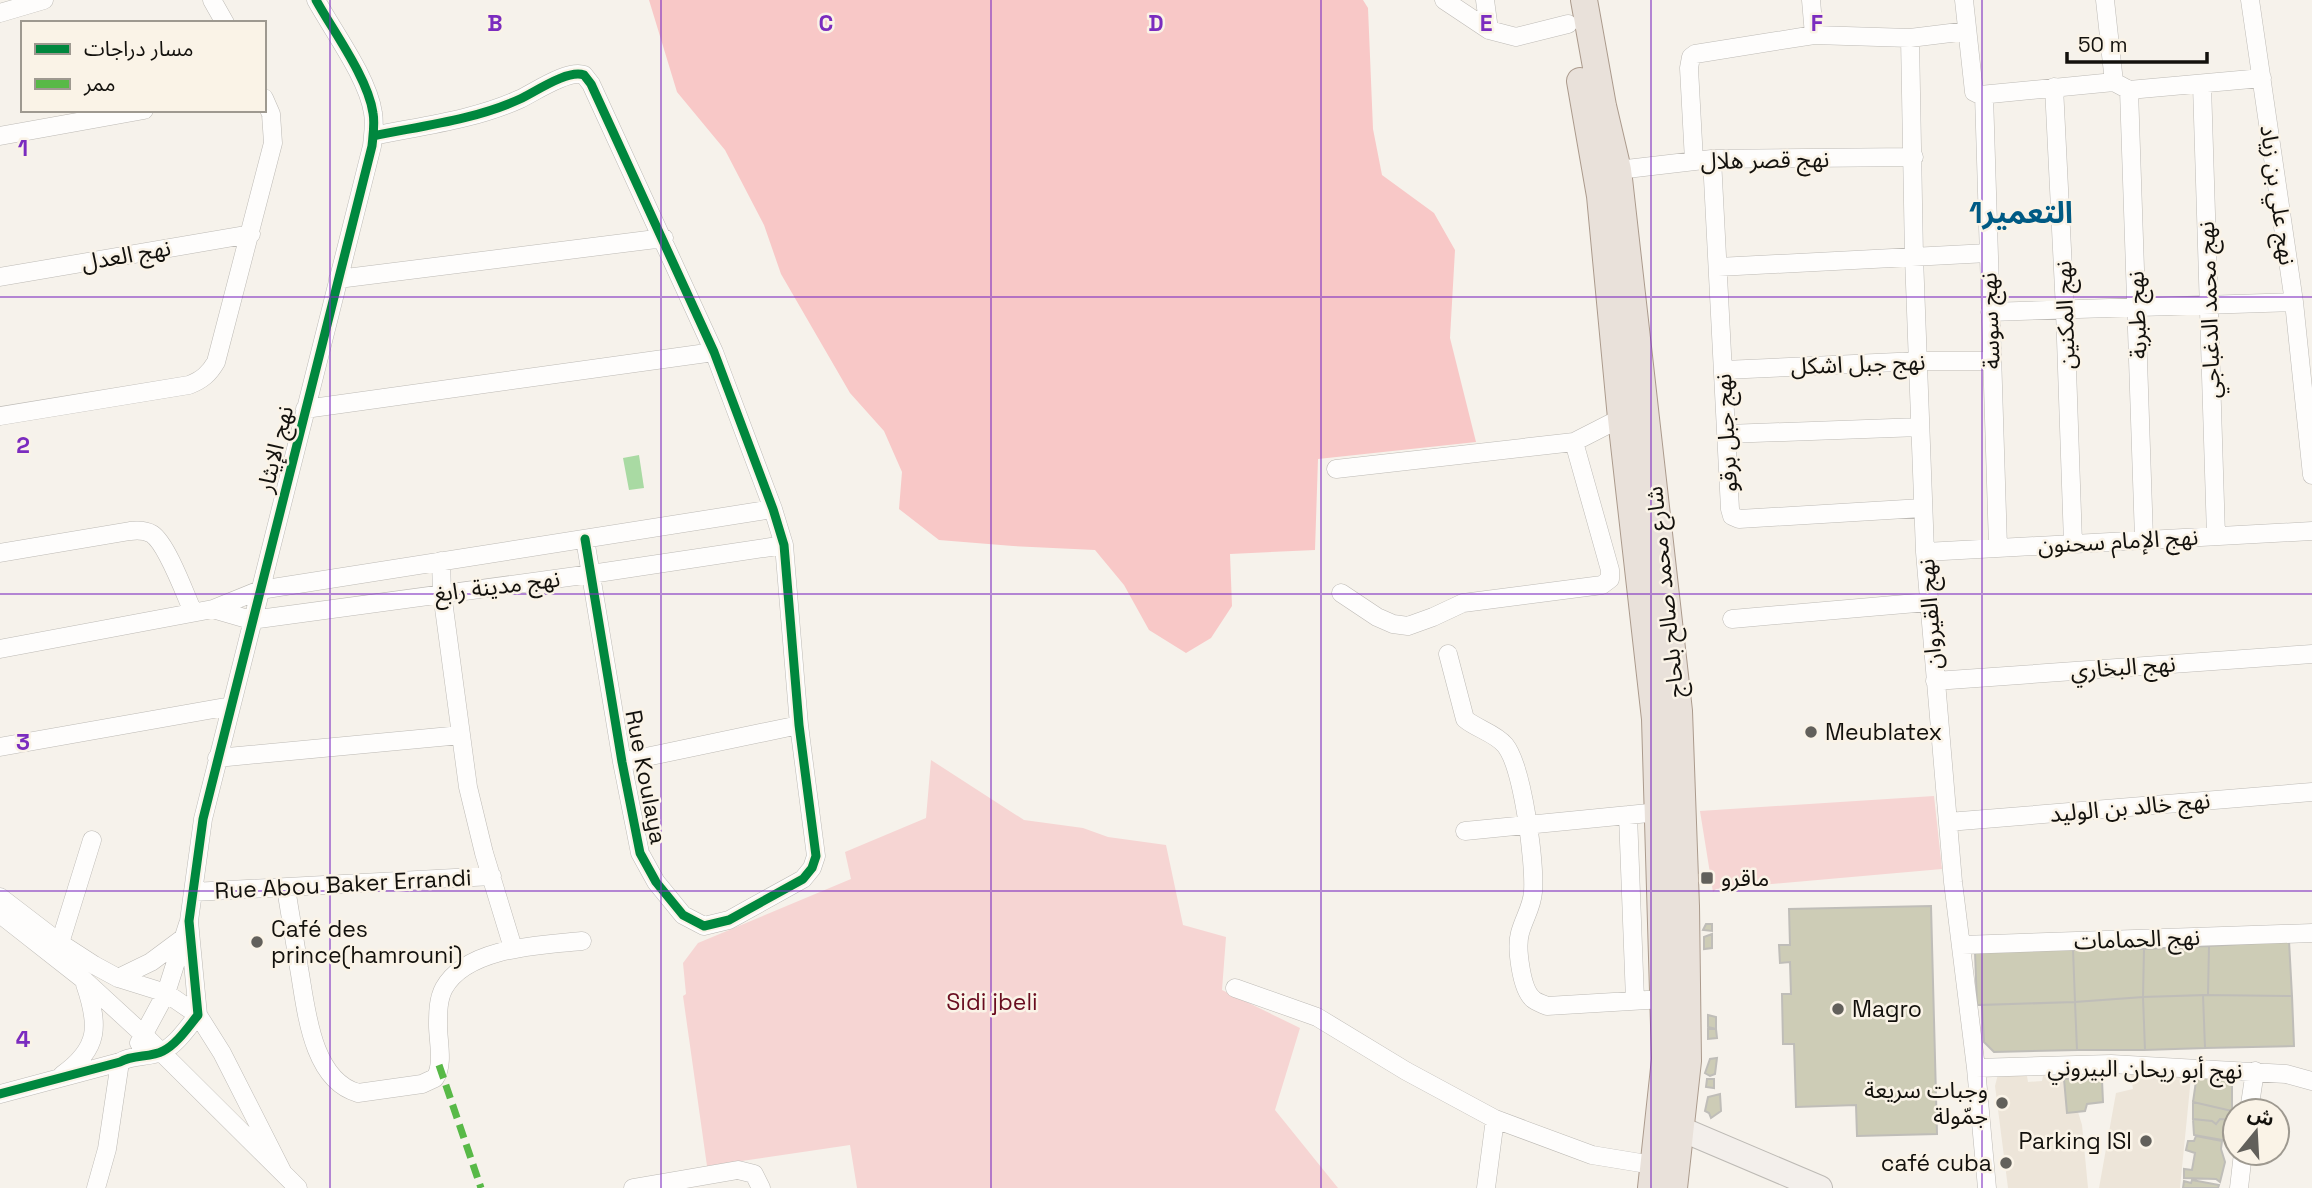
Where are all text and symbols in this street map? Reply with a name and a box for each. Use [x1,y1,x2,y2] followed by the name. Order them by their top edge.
[487,8,503,38] text: B
[819,8,833,38] text: C
[1148,8,1164,38] text: D
[1480,8,1492,38] text: E
[1811,8,1823,38] text: F
[21,21,266,112] legend
[2067,21,2207,65] scale bar
[2078,31,2128,58] text: 50 m
[84,35,194,62] text: مسار دراجات
[83,70,115,97] text: ممر
[2251,123,2303,267] street label: نهج علي بن زياد
[18,133,28,163] text: 1
[1700,144,1830,178] street label: نهج قصر هلال
[1969,193,2073,232] district label: التعمير1
[2191,221,2229,399] street label: نهج محمد الدغباجي
[79,232,173,280] street label: نهج العدل
[2048,260,2084,370] street label: نهج المكنين
[2120,270,2156,359] street label: نهج طبربة
[1973,272,2009,370] street label: نهج سوسة
[1790,347,1926,383] street label: نهج جبل اشكل
[1708,373,1746,493] street label: نهج جبل برقو
[250,403,302,497] street label: نهج الإيثار
[16,430,30,460] text: 2
[1639,485,1693,699] street label: شارع محمد صالح بلحاج
[2037,522,2199,563] street label: نهج الإمام سحنون
[1911,558,1951,670] street label: نهج القيروان
[432,563,562,611] street label: نهج مدينة رابغ
[2069,648,2177,688] street label: نهج البخاري
[618,707,674,847] street label: Rue Koulaya
[1825,717,1942,747] place label: Meublatex
[1803,724,1819,740] marker: Meublatex
[16,727,30,757] text: 3
[2048,785,2212,831] street label: نهج خالد بن الوليد
[214,862,472,906] street label: Rue Abou Baker Errandi
[1721,863,1769,893] place label: ماقرو
[1699,870,1715,886] marker: ماقرو
[271,914,462,970] place label: Café des prince(hamrouni)
[2073,922,2201,958] street label: نهج الحمامات
[249,934,265,950] marker: Café des prince(hamrouni)
[946,987,1038,1017] park label: Sidi jbeli
[1852,994,1922,1024] place label: Magro
[1830,1001,1846,1017] marker: Magro
[16,1024,31,1054] text: 4
[2047,1052,2243,1088] street label: نهج أبو ريحان البيروني
[1864,1075,1988,1131] place label: وجبات سريعة جمّولة
[1994,1095,2010,1111] marker: وجبات سريعة جمّولة
[2221,1097,2291,1167] north arrow
[2245,1100,2277,1132] text: ش
[2018,1126,2132,1156] place label: Parking ISI
[2138,1133,2154,1149] marker: Parking ISI
[1881,1148,1992,1178] place label: café cuba
[1998,1155,2014,1171] marker: café cuba

